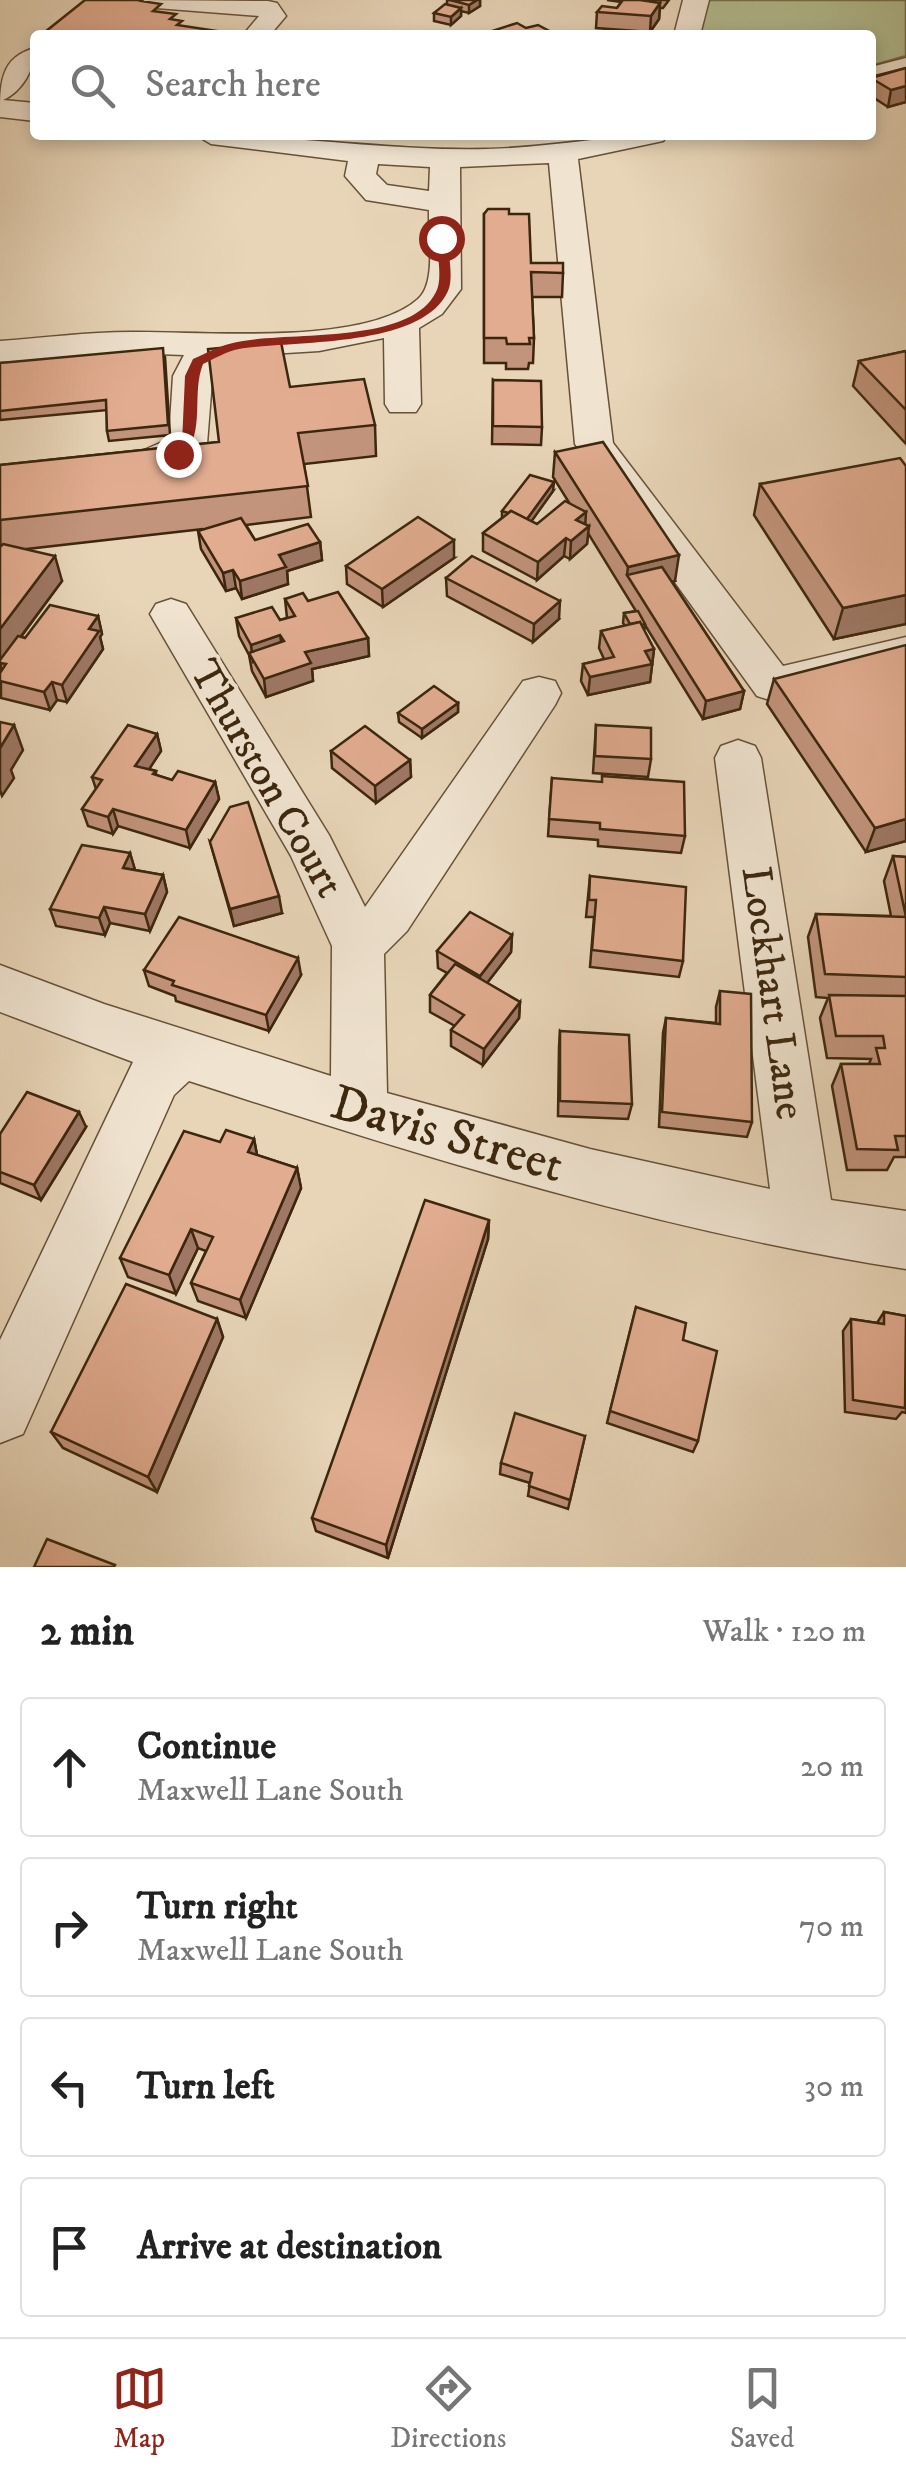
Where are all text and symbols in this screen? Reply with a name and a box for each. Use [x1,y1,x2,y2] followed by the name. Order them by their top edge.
[30,30,876,140] search box
[65,58,120,113] icon: search
[145,61,321,109] text: Search here
[419,216,465,262] route start
[156,432,202,478] route end
[177,651,355,907] street label: Thurston Court
[729,863,815,1123] street label: Lockhart Lane
[323,1072,571,1198] street label: Davis Street
[40,1606,134,1658] text: 2 min
[703,1612,866,1652] text: Walk · 120 m
[137,1723,276,1771] text: Continue
[42,1740,97,1795] icon: ahead
[800,1747,864,1787] text: 20 m
[137,1771,404,1811] text: Maxwell Lane South
[137,1883,298,1931] text: Turn right
[42,1900,97,1955] icon: right
[799,1907,864,1947] text: 70 m
[137,1931,404,1971] text: Maxwell Lane South
[42,2060,97,2115] icon: left
[137,2063,275,2111] text: Turn left
[804,2067,864,2107] text: 30 m
[42,2220,97,2275] icon: arrive
[137,2223,442,2271] text: Arrive at destination
[112,2361,167,2456] tab: Map
[390,2361,506,2456] tab: Directions
[730,2361,794,2456] tab: Saved

